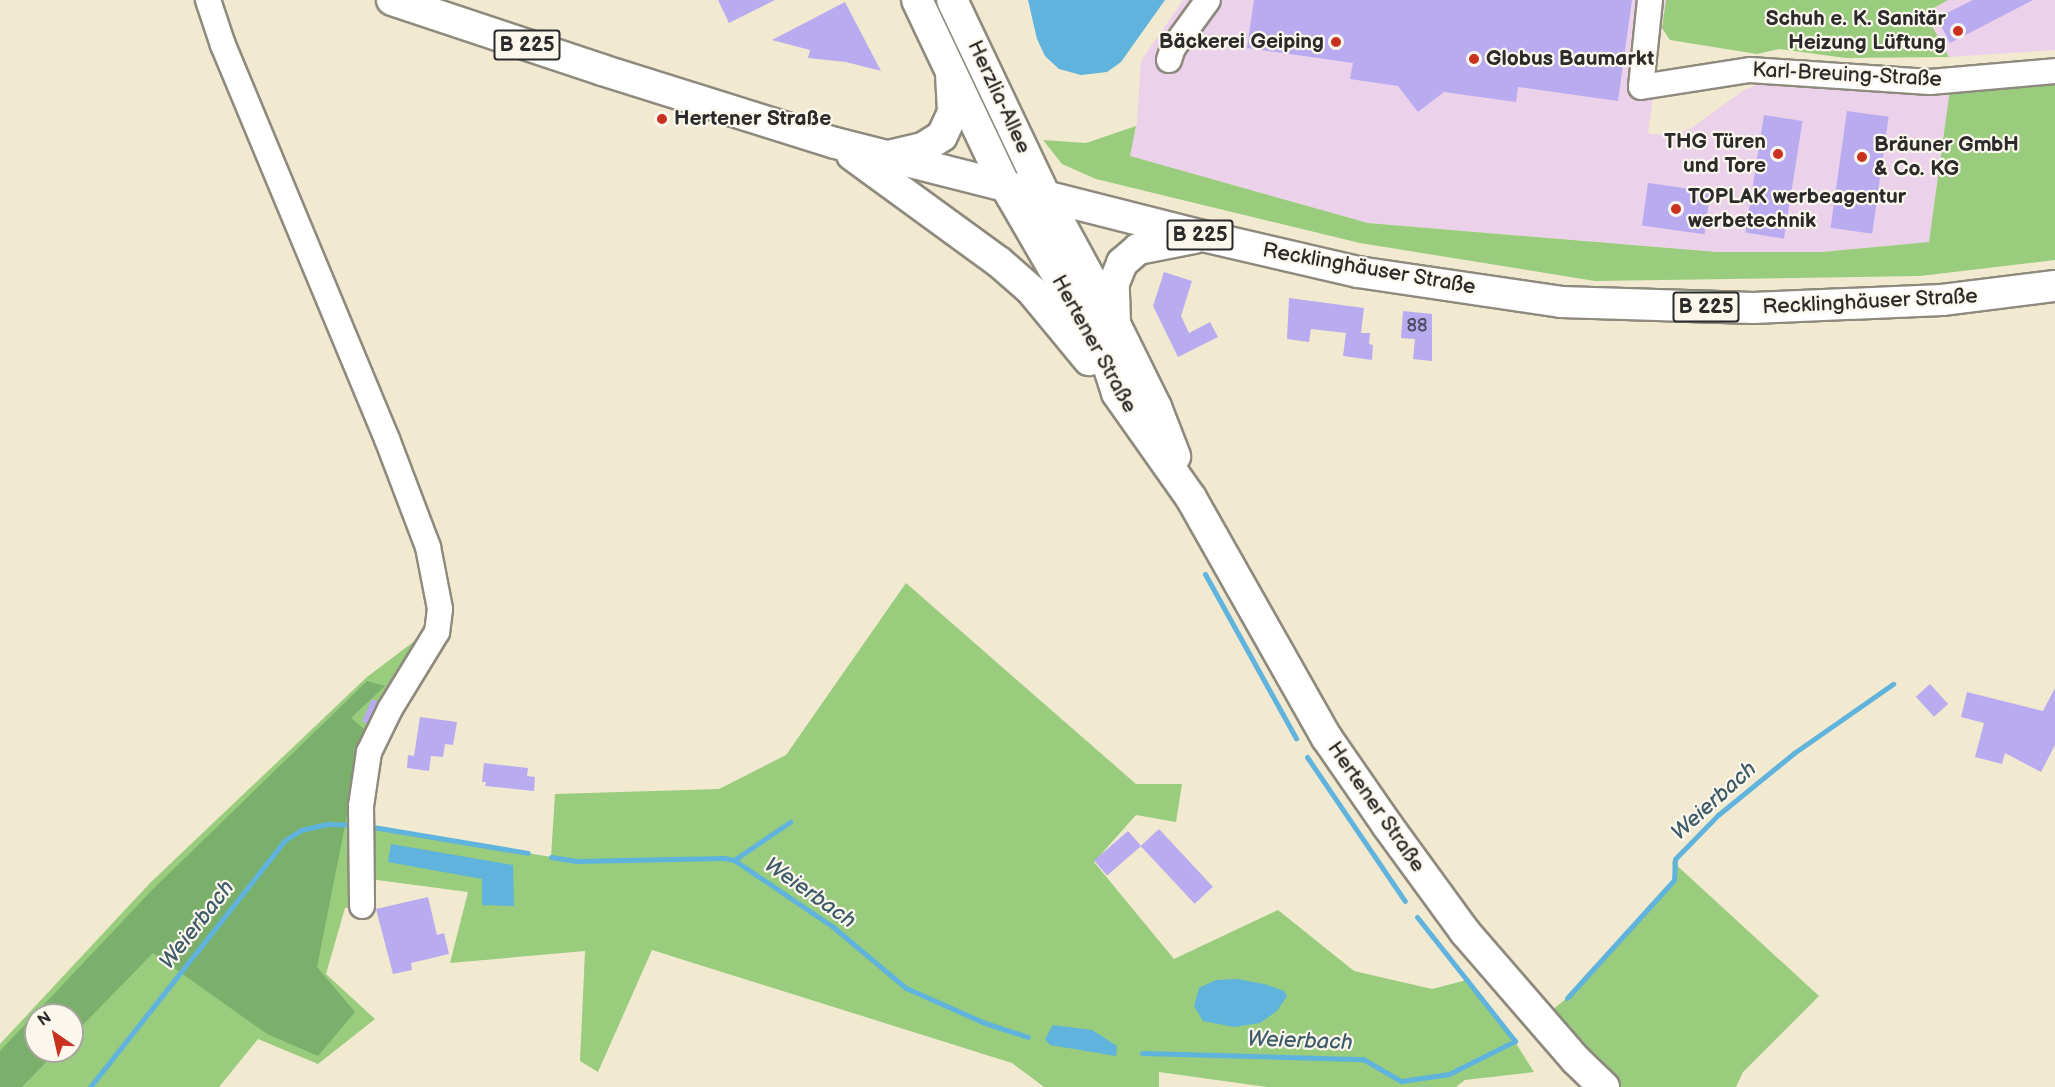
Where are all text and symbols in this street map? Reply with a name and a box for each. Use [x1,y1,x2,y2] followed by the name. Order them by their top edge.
[1766,6,1946,56] place label: Schuh e. K. Sanitär Heizung Lüftung
[1951,24,1965,38] marker: Schuh e. K. Sanitär Heizung Lüftung
[492,28,562,62] road number: B 225
[1159,29,1324,55] place label: Bäckerei Geiping
[1329,35,1343,49] marker: Bäckerei Geiping
[962,37,1036,157] street label: Herzlia-Allee
[1486,46,1654,72] place label: Globus Baumarkt
[1467,52,1481,66] marker: Globus Baumarkt
[1752,57,1942,93] street label: Karl-Breuing-Straße
[674,106,831,132] place label: Hertener Straße
[655,112,669,126] marker: Hertener Straße
[1664,129,1766,179] place label: THG Türen und Tore
[1874,132,2019,182] place label: Bräuner GmbH & Co. KG
[1771,147,1785,161] marker: THG Türen und Tore
[1855,150,1869,164] marker: Bräuner GmbH & Co. KG
[1688,184,1906,234] place label: TOPLAK werbeagentur werbetechnik
[1669,202,1683,216] marker: TOPLAK werbeagentur werbetechnik
[1166,218,1234,252] road number: B 225
[1260,238,1478,300] street label: Recklinghäuser Straße
[1046,271,1142,417] street label: Hertener Straße
[1761,284,1979,320] street label: Recklinghäuser Straße
[1672,290,1740,324] road number: B 225
[1407,315,1427,337] house number: 88
[1322,737,1430,877] street label: Hertener Straße
[1666,756,1762,846] water label: Weierbach
[759,852,861,934] water label: Weierbach
[154,875,240,975] water label: Weierbach
[24,1003,84,1063] north arrow
[34,1008,55,1031] text: N
[1247,1026,1353,1056] water label: Weierbach

